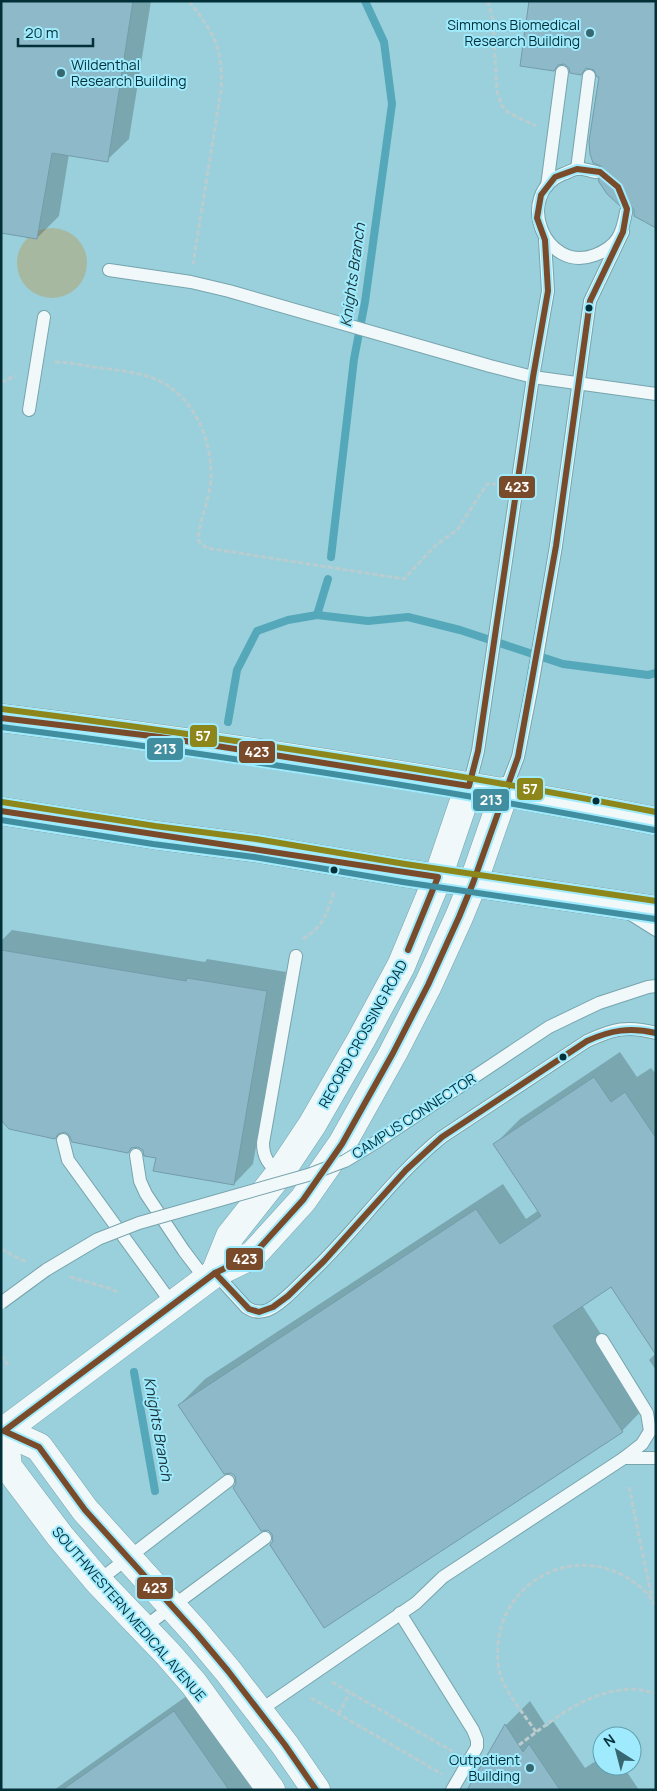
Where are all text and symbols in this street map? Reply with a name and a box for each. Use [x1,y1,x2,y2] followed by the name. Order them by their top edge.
[18,15,92,47] scale bar
[447,15,580,50] place label: Simmons Biomedical Research Building
[25,22,58,43] text: 20 m
[584,27,596,39] marker: Simmons Biomedical Research Building
[71,55,187,90] place label: Wildenthal Research Building
[55,67,67,79] marker: Wildenthal Research Building
[335,221,370,328] water label: Knights Branch
[584,303,594,313] unlabelled marker
[498,475,536,499] line badge: 423
[505,477,530,496] text: 423
[189,724,218,748] line badge: 57
[195,726,211,745] text: 57
[146,737,184,761] line badge: 213
[154,739,176,758] text: 213
[238,740,276,764] line badge: 423
[245,742,270,761] text: 423
[516,777,544,801] line badge: 57
[522,779,538,798] text: 57
[472,788,510,812] line badge: 213
[480,790,502,809] text: 213
[591,796,601,806] unlabelled marker
[329,865,339,875] unlabelled marker
[314,956,411,1111] street label: RECORD CROSSING ROAD
[558,1052,568,1062] unlabelled marker
[348,1068,479,1163] street label: CAMPUS CONNECTOR
[225,1247,264,1271] line badge: 423
[233,1249,258,1268] text: 423
[139,1376,178,1483] water label: Knights Branch
[48,1522,210,1705] street label: SOUTHWESTERN MEDICAL AVENUE
[136,1576,174,1600] line badge: 423
[143,1578,168,1597] text: 423
[592,1726,642,1776] north arrow
[599,1729,619,1751] text: N
[449,1750,520,1785] place label: Outpatient Building
[524,1762,536,1774] marker: Outpatient Building

